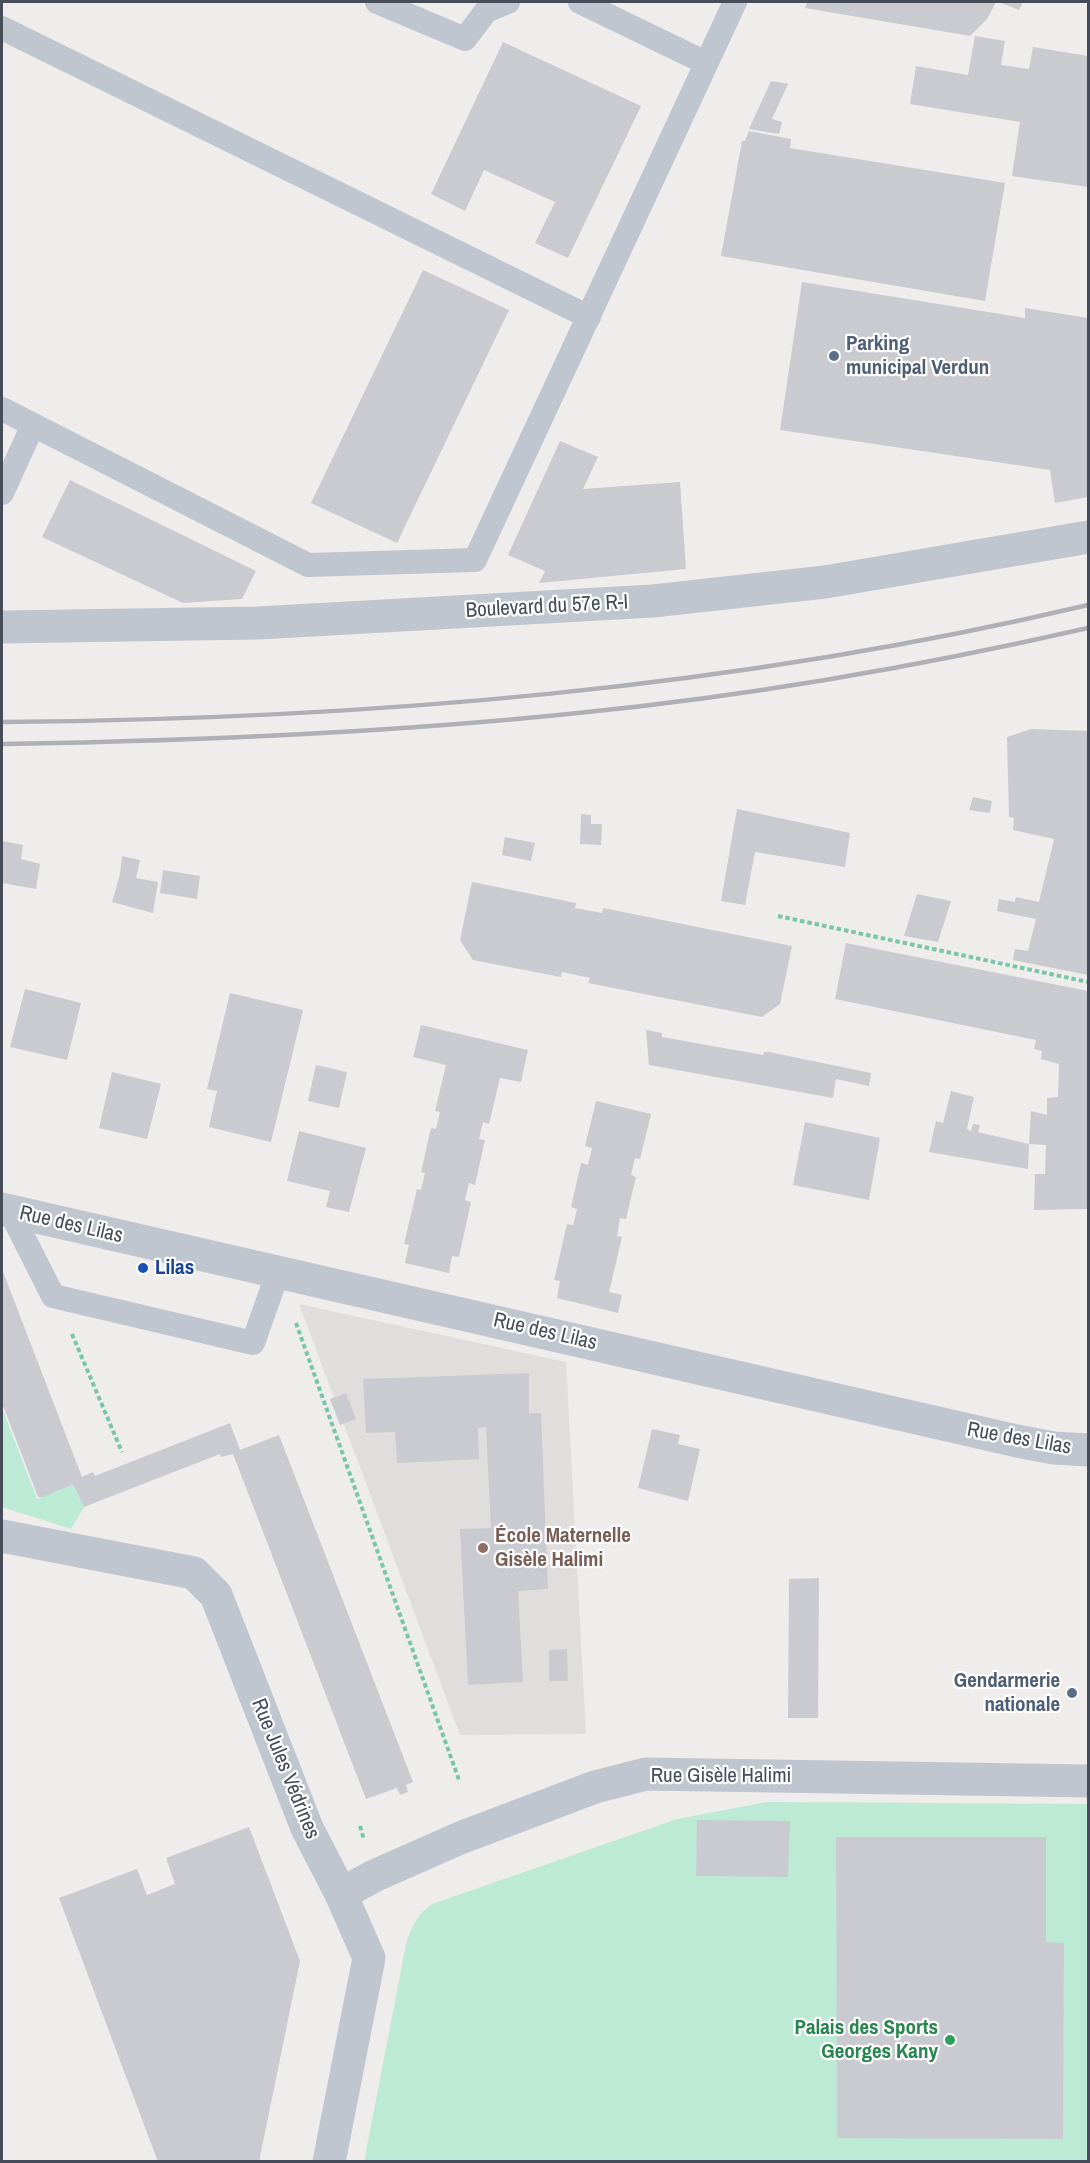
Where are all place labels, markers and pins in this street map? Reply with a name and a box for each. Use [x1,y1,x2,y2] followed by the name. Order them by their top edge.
[846,331,989,381] place label: Parking municipal Verdun
[827,349,841,363] marker: Parking municipal Verdun
[155,1255,194,1281] place label: Lilas
[136,1261,150,1275] marker: Lilas
[495,1523,631,1573] place label: École Maternelle Gisèle Halimi
[476,1541,490,1555] marker: École Maternelle Gisèle Halimi
[954,1668,1060,1718] place label: Gendarmerie nationale
[1065,1686,1079,1700] marker: Gendarmerie nationale
[794,2015,938,2065] place label: Palais des Sports Georges Kany
[943,2033,957,2047] marker: Palais des Sports Georges Kany

